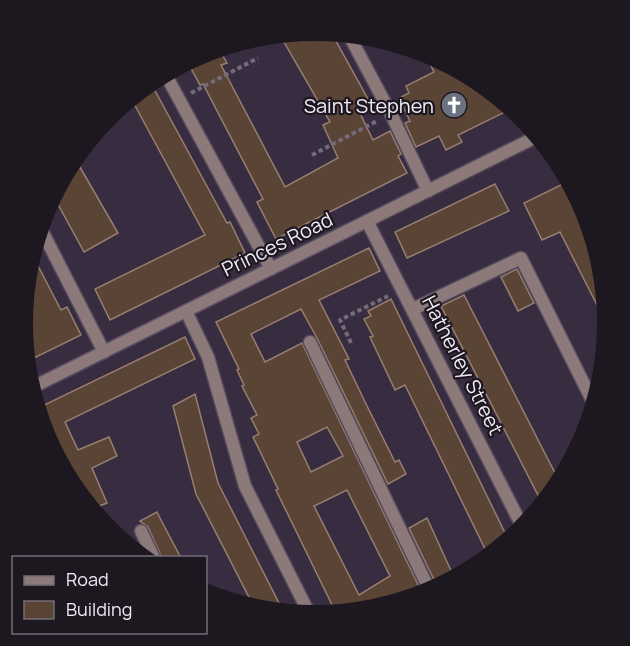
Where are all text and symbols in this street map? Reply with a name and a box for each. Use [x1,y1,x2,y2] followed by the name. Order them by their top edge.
[439,90,469,120] church icon: Saint Stephen
[304,92,434,119] place label: Saint Stephen
[217,206,337,282] street label: Princes Road
[416,291,510,439] street label: Hatherley Street
[12,556,207,634] legend
[66,567,109,591] text: Road
[66,597,132,621] text: Building

